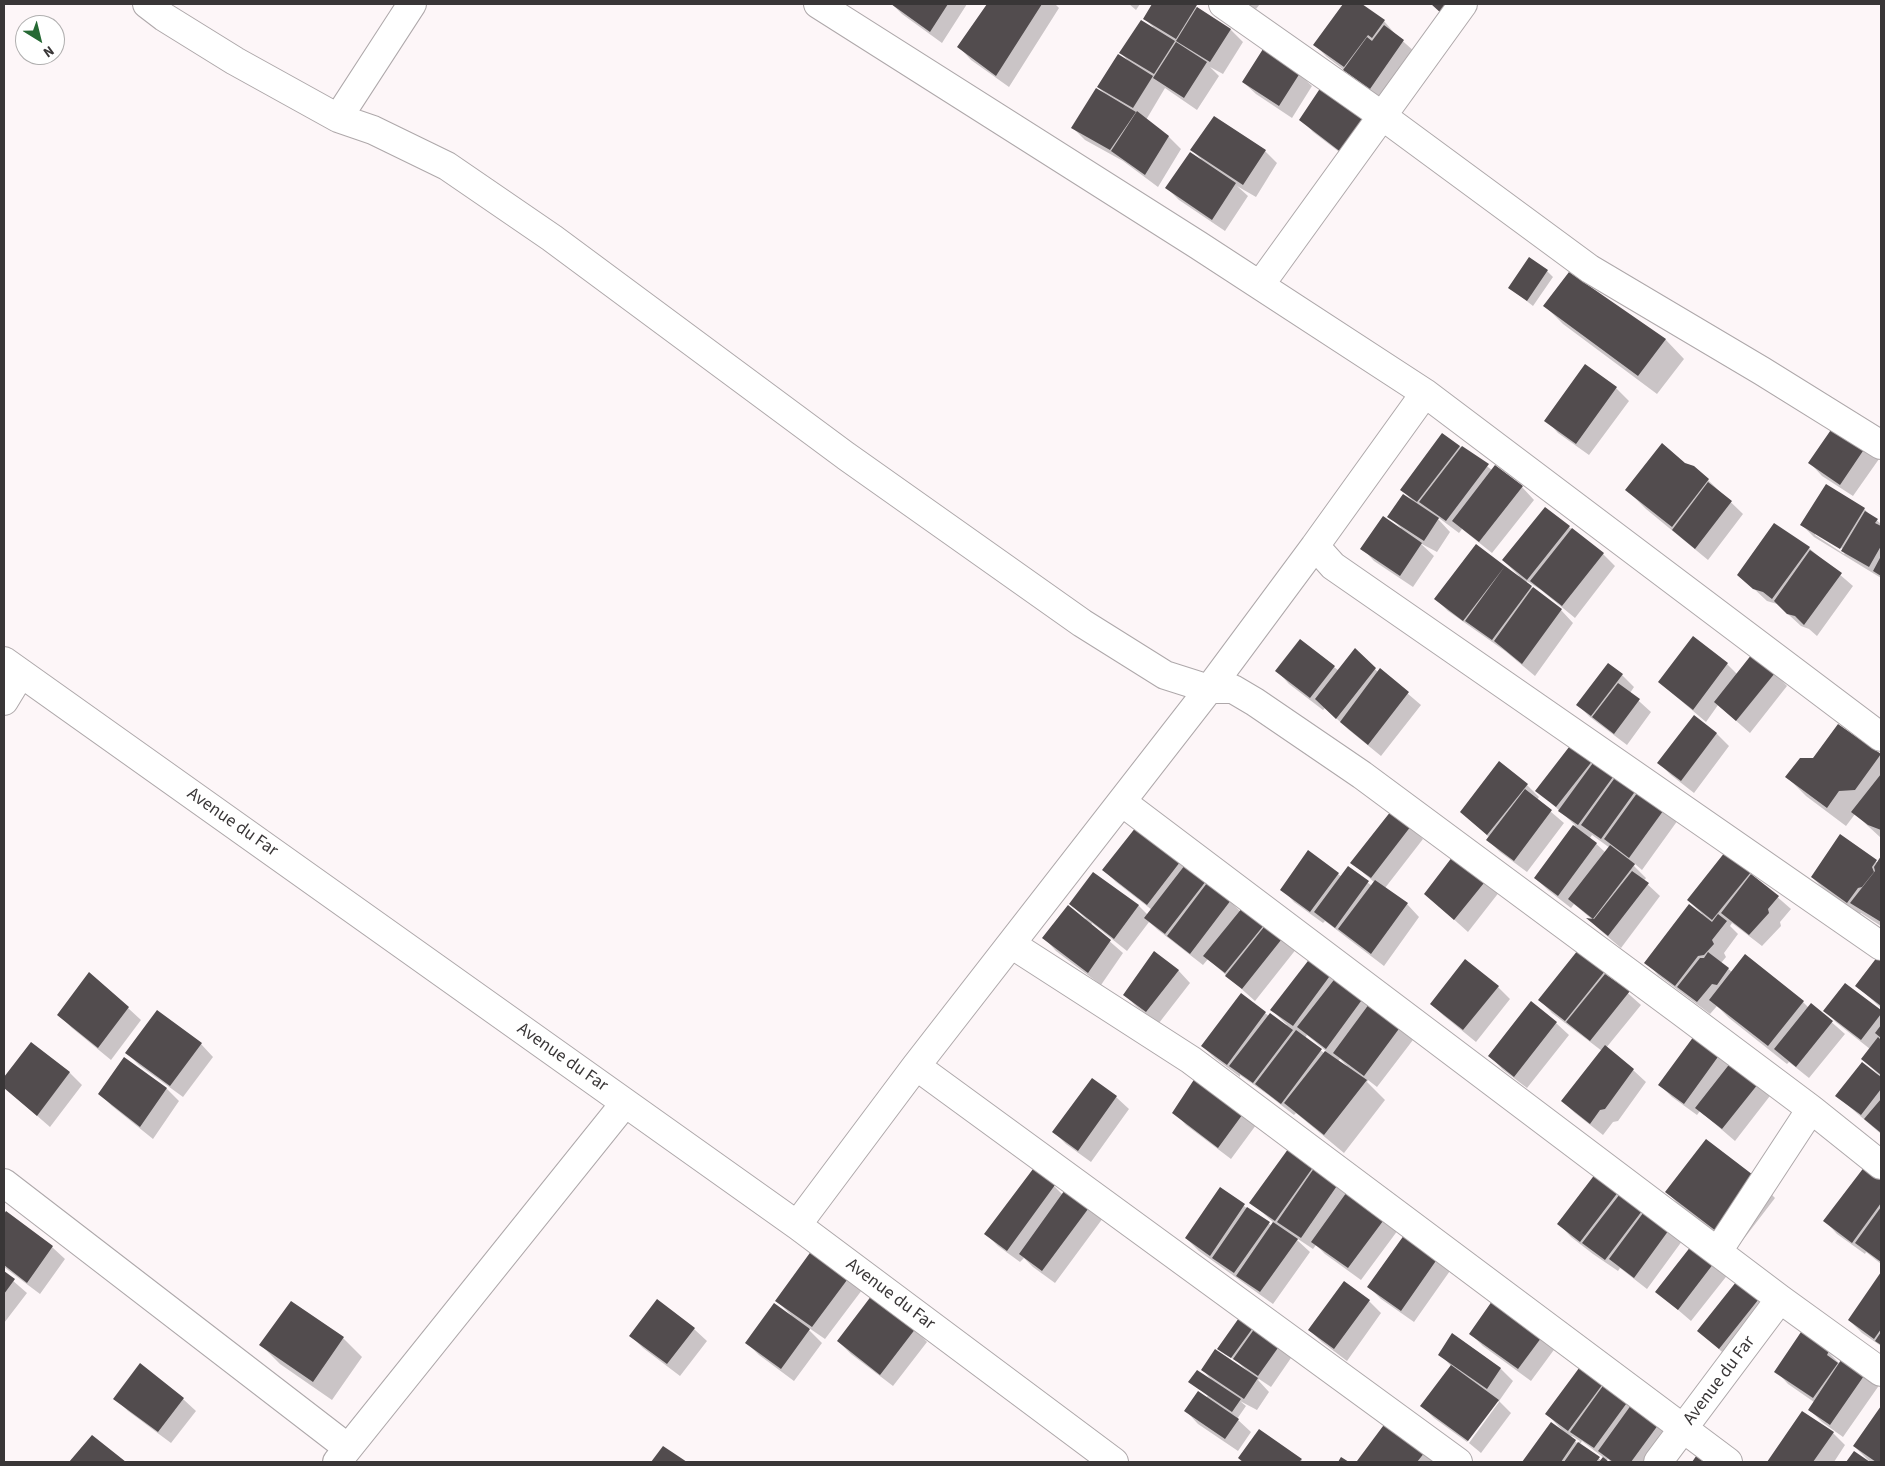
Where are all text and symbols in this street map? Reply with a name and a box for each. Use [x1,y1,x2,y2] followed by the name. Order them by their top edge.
[15,15,65,65] north arrow
[39,40,58,62] text: N
[182,784,282,862] street label: Avenue du Far
[512,1019,612,1097] street label: Avenue du Far
[841,1254,939,1336] street label: Avenue du Far
[1679,1332,1761,1430] street label: Avenue du Far

